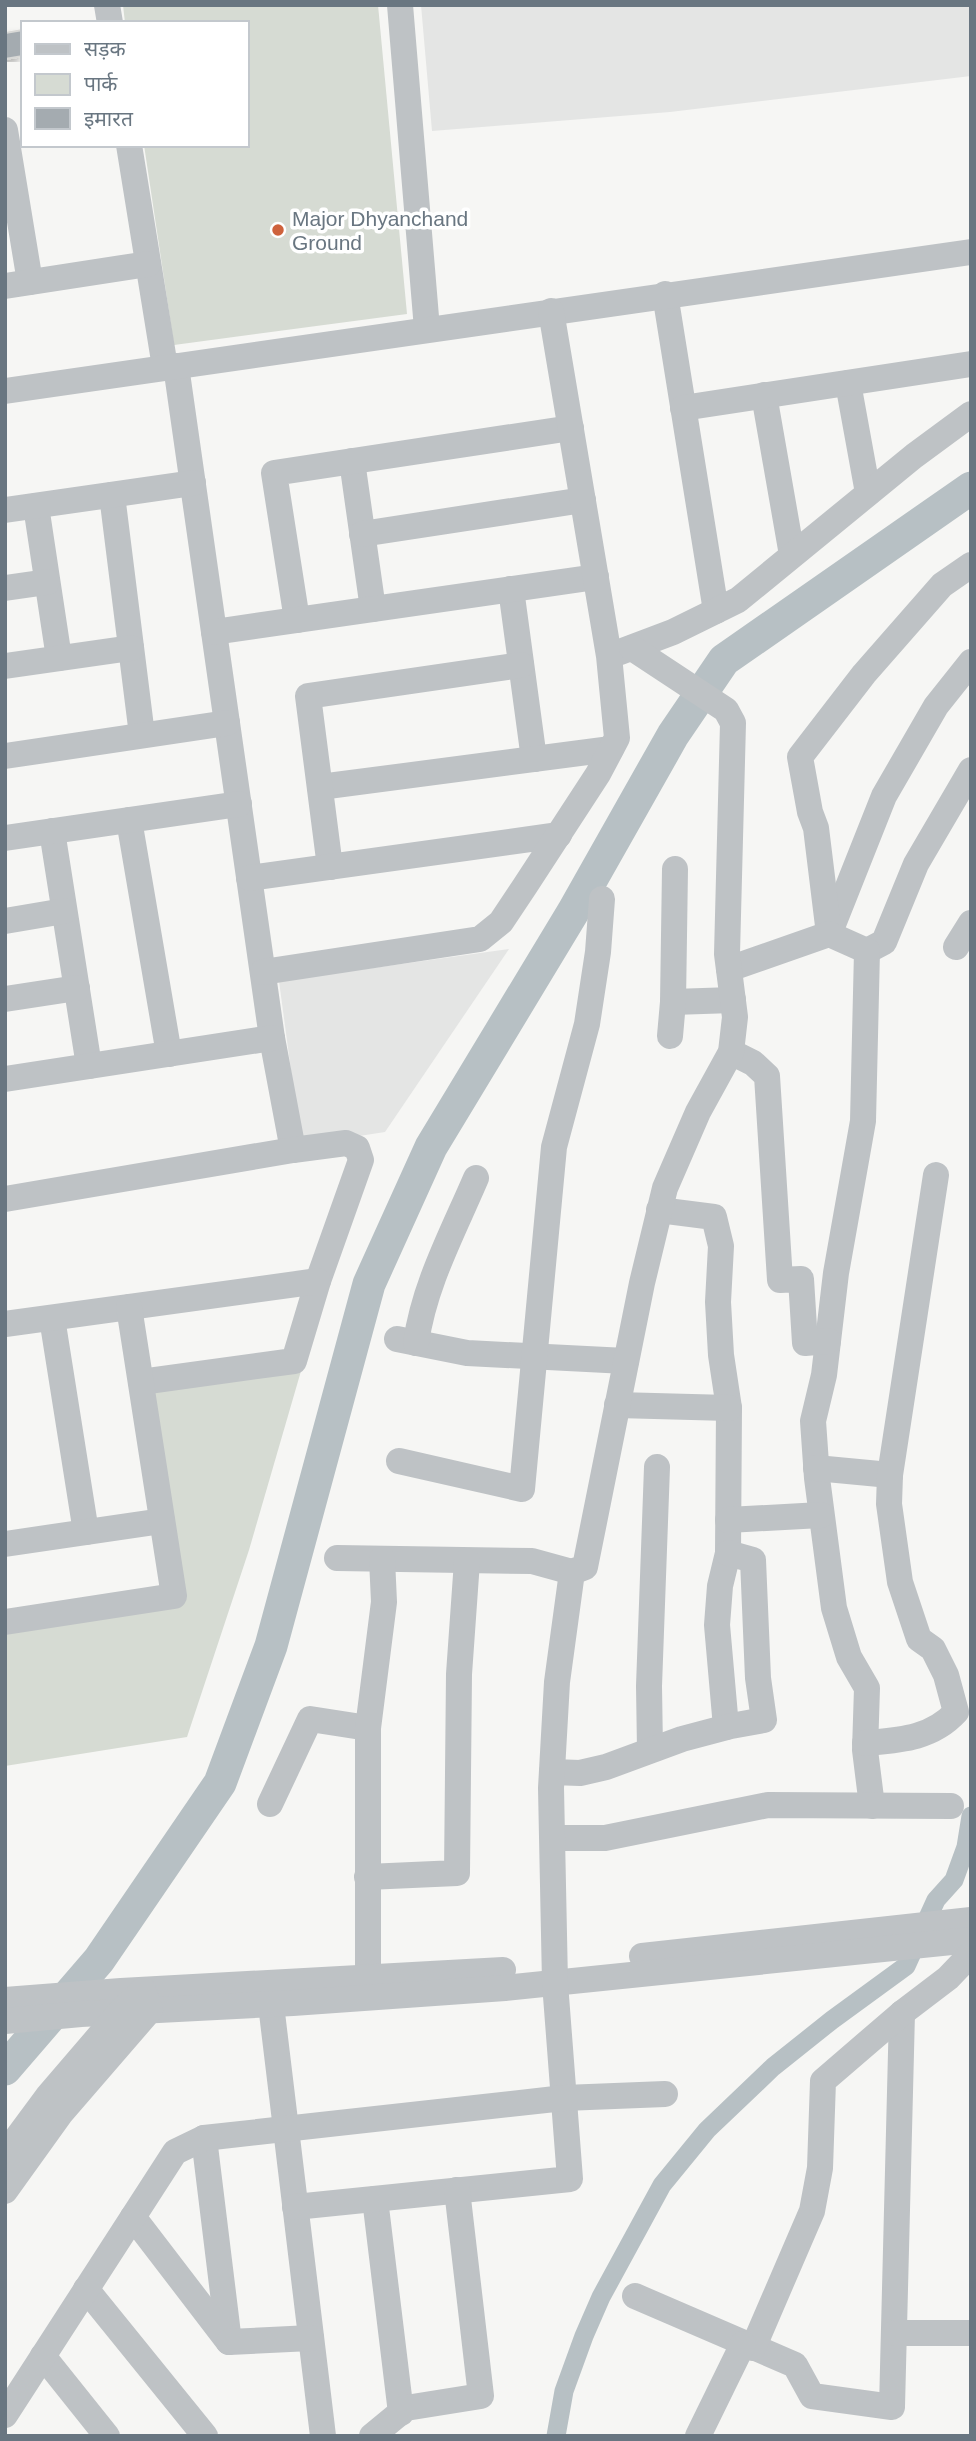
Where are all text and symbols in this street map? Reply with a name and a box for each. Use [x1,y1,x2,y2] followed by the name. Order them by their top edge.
[21,21,248,147] legend
[84,37,126,60] text: सड़क
[84,72,118,95] text: पार्क
[84,107,134,130] text: इमारत
[292,207,468,254] place label: Major Dhyanchand Ground
[270,222,286,238] marker: Major Dhyanchand Ground

